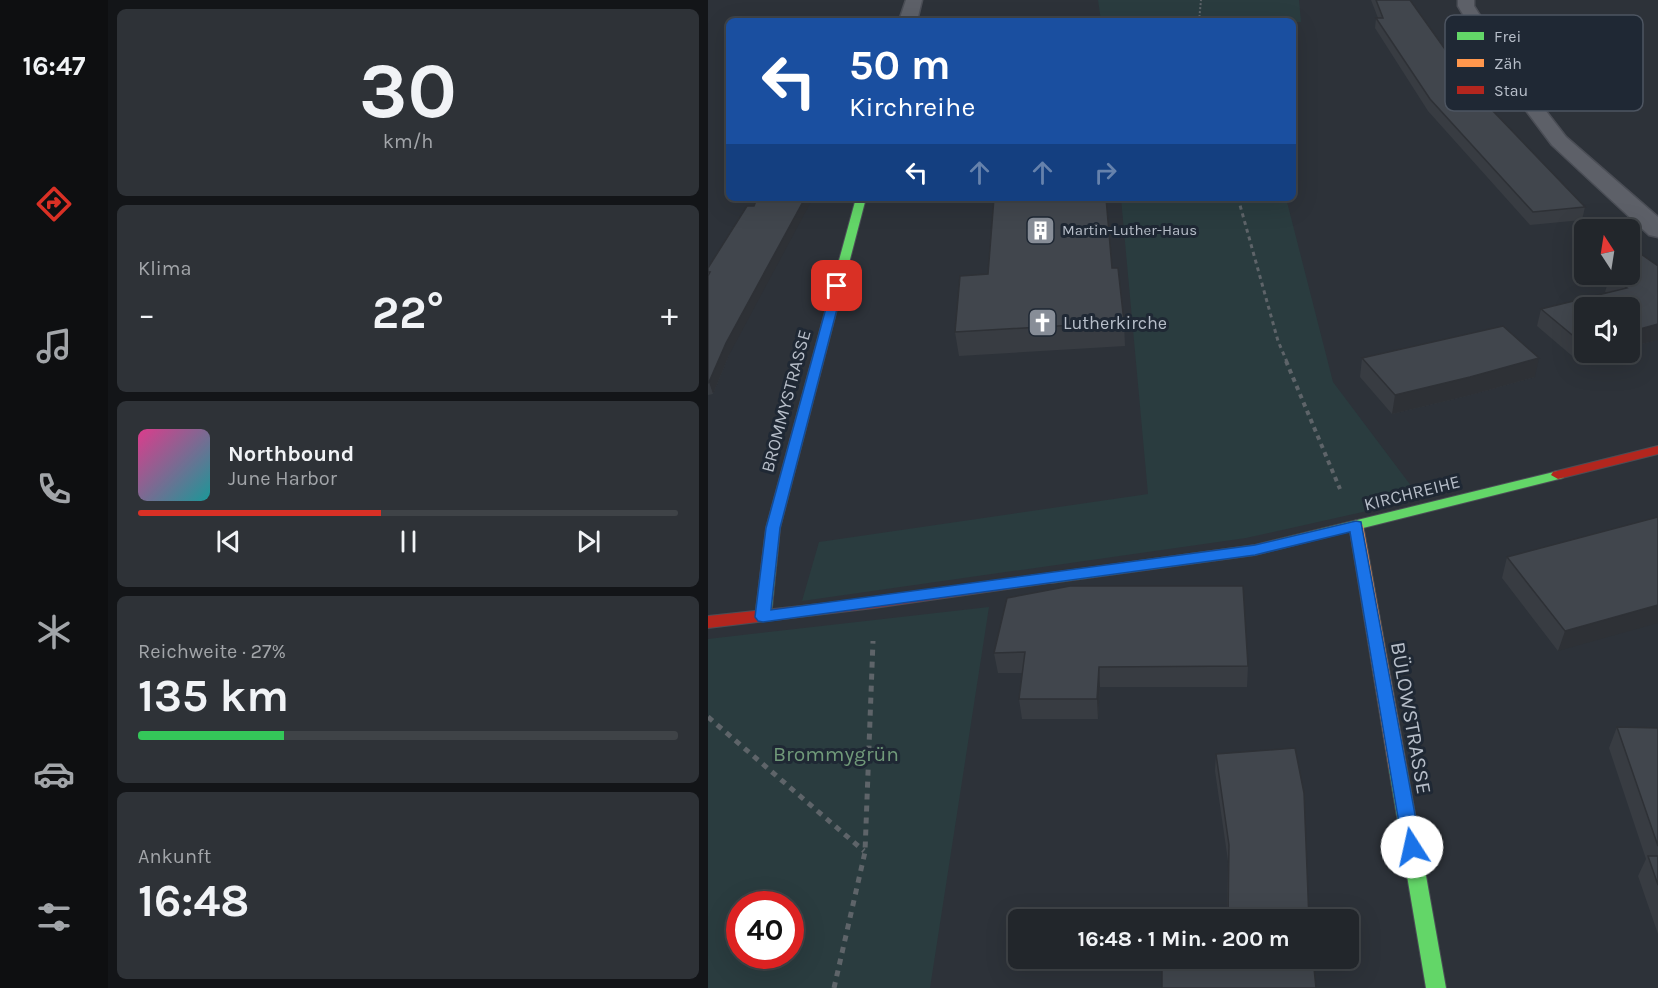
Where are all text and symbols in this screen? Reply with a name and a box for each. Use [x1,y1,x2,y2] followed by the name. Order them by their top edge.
[1445,15,1643,111] legend
[1494,27,1521,46] text: Frei
[849,40,951,90] text: 50 m
[750,42,828,120] icon: left
[359,45,457,137] text: 30
[23,50,85,82] text: 16:47
[1494,54,1522,73] text: Zäh
[1494,81,1528,100] text: Stau
[849,91,975,123] text: Kirchreihe
[383,130,433,153] text: km/h
[900,156,933,189] icon: left
[963,156,996,189] icon: ahead
[1026,156,1059,189] icon: ahead
[1089,156,1122,189] icon: right
[33,183,75,225] icon: directions
[1025,214,1057,246] building icon: Martin-Luther-Haus
[1574,219,1640,285] north arrow
[1574,219,1640,363] map controls
[1062,221,1197,239] place label: Martin-Luther-Haus
[138,257,191,280] text: Klima
[811,260,862,311] pin
[820,269,853,302] icon: arrive
[372,287,444,339] text: 22°
[138,295,155,333] text: −
[661,295,678,333] text: +
[1574,297,1640,363] button: sound
[1026,307,1058,339] church icon: Lutherkirche
[1063,312,1167,334] place label: Lutherkirche
[33,325,75,367] icon: music
[756,327,816,475] street label: BROMMYSTRASSE
[228,441,354,467] text: Northbound
[228,467,337,490] text: June Harbor
[33,468,75,510] icon: phone
[1362,470,1462,516] street label: KIRCHREIHE
[212,525,245,558] icon: previous
[392,525,425,558] icon: pause
[572,525,605,558] icon: next
[33,611,75,653] icon: climate
[138,640,286,663] text: Reichweite · 27%
[1386,640,1436,796] street label: BÜLOWSTRASSE
[138,670,289,722] text: 135 km
[773,742,899,766] park label: Brommygrün
[33,753,75,795] icon: car
[1380,815,1444,879] position arrow
[138,845,211,868] text: Ankunft
[138,875,249,927] text: 16:48
[726,891,804,969] speed limit sign: 40
[33,896,75,938] icon: filters
[1077,926,1290,952] text: 16:48 · 1 Min. · 200 m

